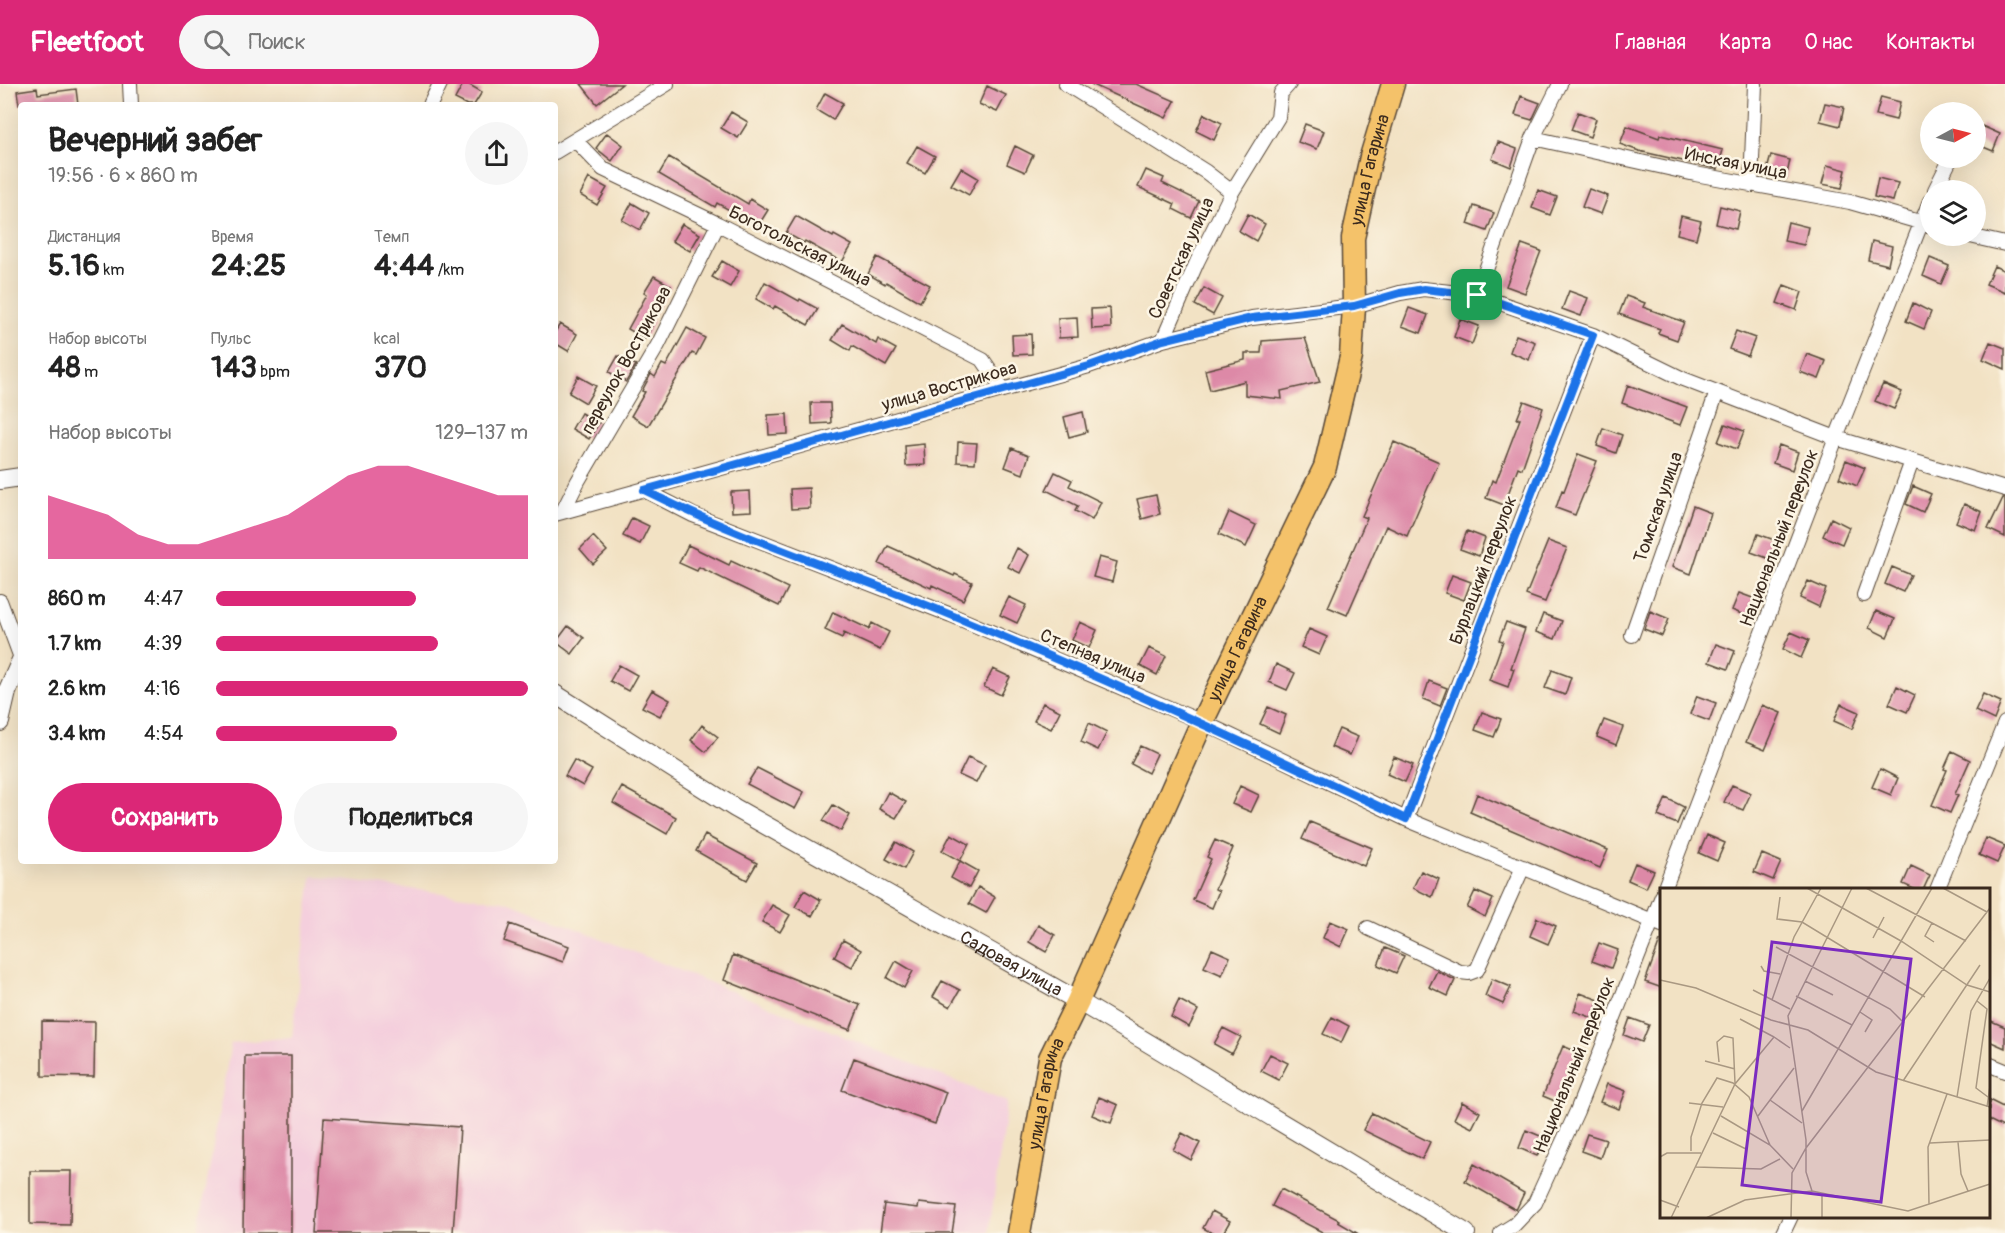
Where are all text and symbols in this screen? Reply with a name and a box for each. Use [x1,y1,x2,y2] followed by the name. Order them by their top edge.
[179,15,599,69] search box
[30,25,143,60] text: Fleetfoot
[200,26,233,59] icon: search
[248,28,306,56] text: Поиск
[1615,29,1686,56] text: Главная
[1719,29,1771,56] text: Карта
[1804,29,1853,56] text: О нас
[1886,29,1975,56] text: Контакты
[1920,102,1986,168] north arrow
[1920,102,1986,246] map controls
[1345,111,1395,229] street label: улица Гагарина
[48,120,262,161] text: Вечерний забег
[465,122,528,185] button: share
[1683,142,1789,185] street label: Инская улица
[48,163,198,188] text: 19:56 · 6 × 860 m
[1920,180,1986,246] button: layers
[1143,194,1220,323] street label: Советская улица
[725,201,875,292] street label: Боготольская улица
[48,227,121,247] text: Дистанция
[211,227,254,247] text: Время
[374,227,409,247] text: Темп
[48,247,100,284] text: 5.16
[211,247,286,284] text: 24:25
[374,247,434,284] text: 4:44
[100,260,124,280] text: km
[434,260,464,280] text: /km
[1451,269,1502,320] pin
[1460,278,1493,311] icon: arrive
[576,282,677,438] street label: переулок Вострикова
[48,329,147,349] text: Набор высоты
[211,329,251,349] text: Пульс
[374,329,400,349] text: kcal
[48,349,81,386] text: 48
[211,349,257,386] text: 143
[374,349,427,386] text: 370
[878,356,1019,417] street label: улица Вострикова
[81,362,98,382] text: m
[257,362,290,382] text: bpm
[48,420,172,445] text: Набор высоты
[435,420,528,445] text: 129–137 m
[1735,446,1824,630] street label: Национальный переулок
[1629,449,1688,566] street label: Томская улица
[1445,493,1522,648] street label: Бурлацкий переулок
[48,586,105,611] text: 860 m
[144,586,183,611] text: 4:47
[1202,592,1273,706] street label: улица Гагарина
[1036,624,1149,689] street label: Степная улица
[48,631,101,656] text: 1.7 km
[144,631,182,656] text: 4:39
[48,676,106,701] text: 2.6 km
[144,676,180,701] text: 4:16
[48,721,106,746] text: 3.4 km
[144,721,183,746] text: 4:54
[48,783,282,852] button: Сохранить
[294,783,528,852] button: Поделиться
[1660,888,1990,1218] inset map
[955,926,1066,1002] street label: Садовая улица
[1529,974,1620,1157] street label: Национальный переулок
[1023,1034,1070,1152] street label: улица Гагарина

